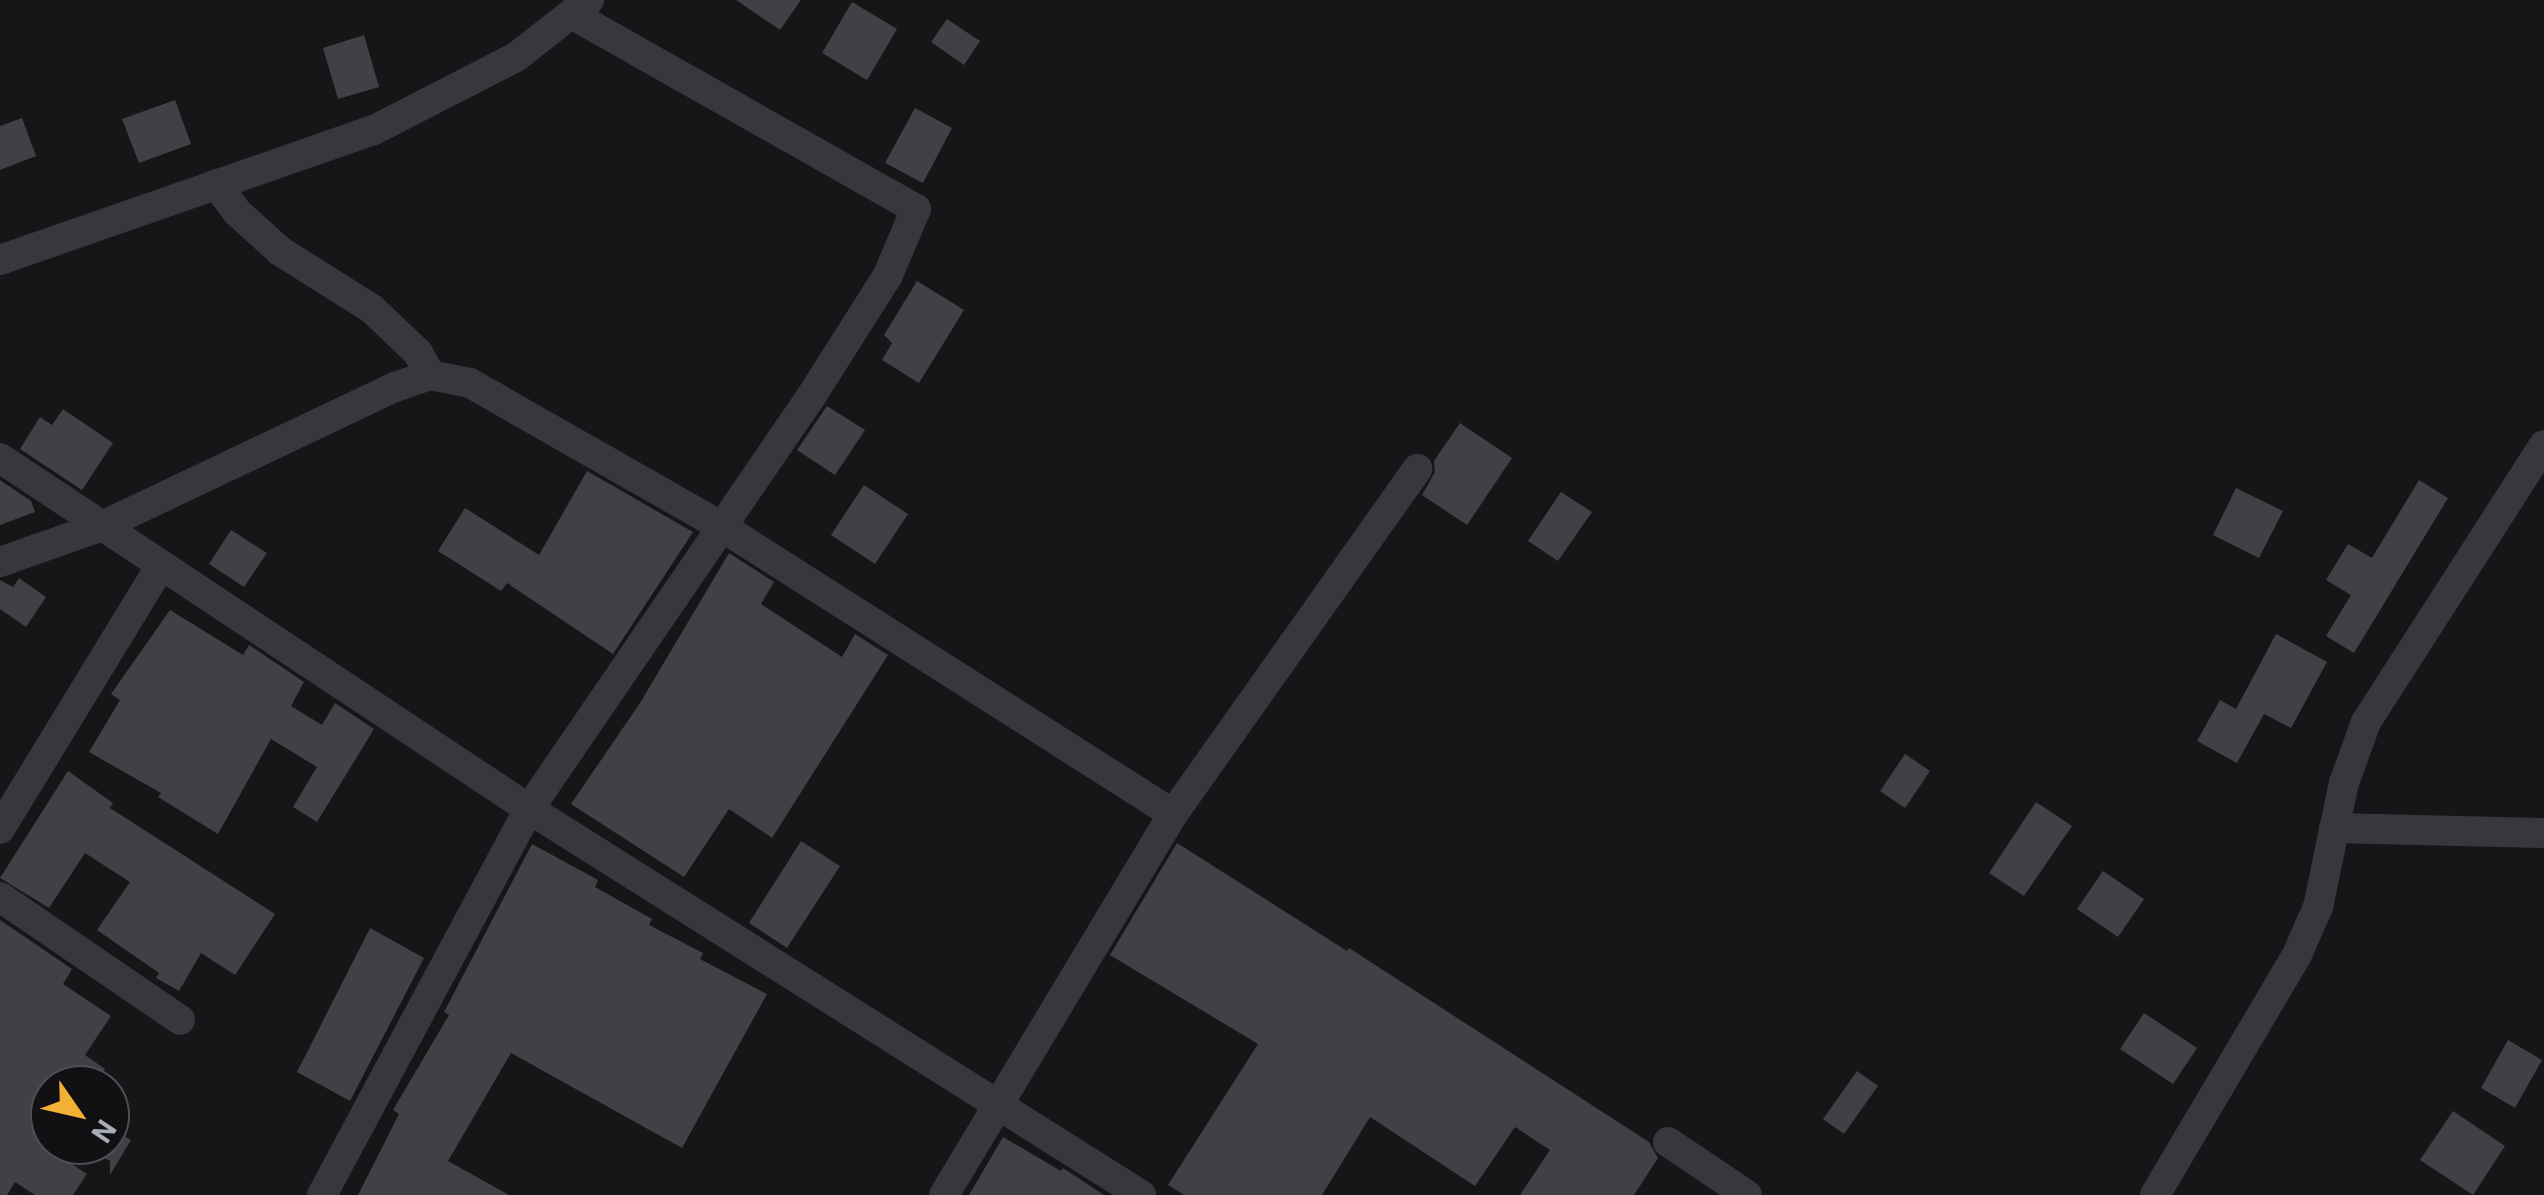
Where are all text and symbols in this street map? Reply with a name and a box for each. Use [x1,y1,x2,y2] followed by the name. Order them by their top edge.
[30,1065,130,1165] north arrow
[84,1114,123,1148] text: N

